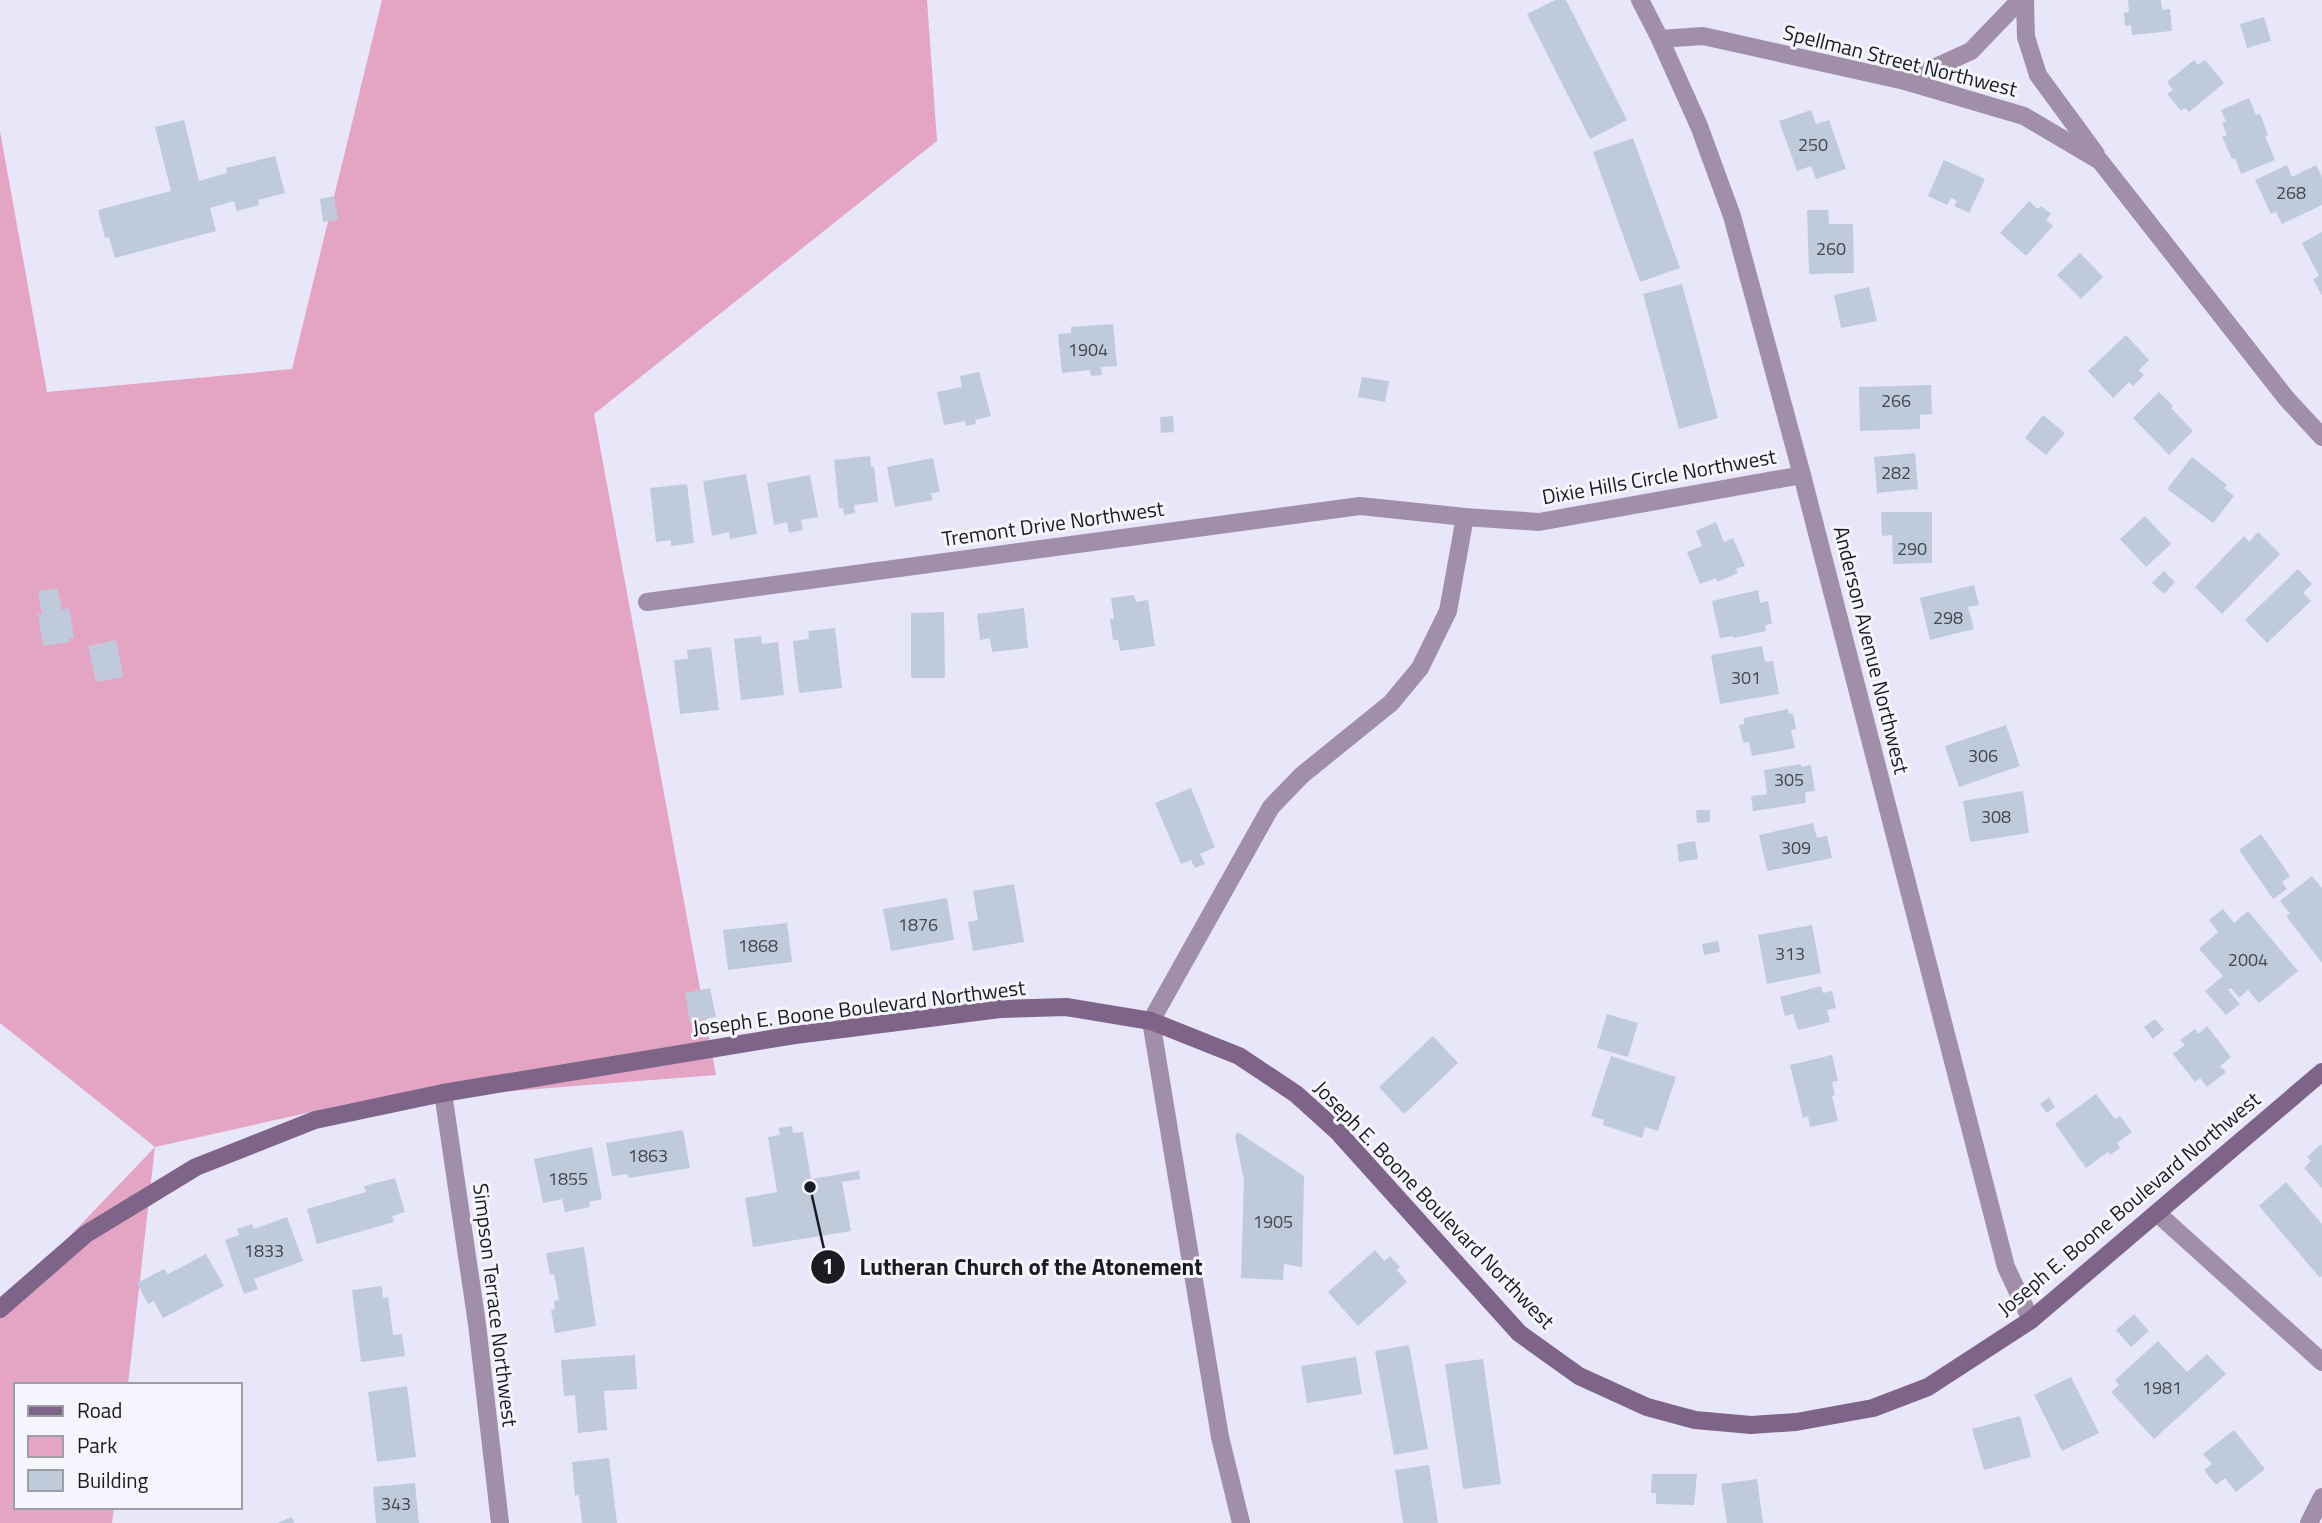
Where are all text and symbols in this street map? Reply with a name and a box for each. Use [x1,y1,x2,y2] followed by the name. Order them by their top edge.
[1780,15,2021,105] street label: Spellman Street Northwest
[1798,131,1828,158] house number: 250
[2276,179,2306,206] house number: 268
[1816,235,1846,262] house number: 260
[1068,336,1108,363] house number: 1904
[1881,387,1911,414] house number: 266
[1539,440,1779,512] street label: Dixie Hills Circle Northwest
[1881,459,1911,486] house number: 282
[940,491,1167,554] street label: Tremont Drive Northwest
[1826,522,1918,778] street label: Anderson Avenue Northwest
[1897,535,1927,562] house number: 290
[1933,604,1963,631] house number: 298
[1731,664,1761,691] house number: 301
[1968,742,1998,769] house number: 306
[1774,766,1804,793] house number: 305
[1981,803,2011,830] house number: 308
[1781,834,1811,861] house number: 309
[898,911,938,938] house number: 1876
[738,932,778,959] house number: 1868
[1775,940,1805,967] house number: 313
[2228,946,2268,973] house number: 2004
[691,971,1028,1043] street label: Joseph E. Boone Boulevard Northwest
[1307,1073,1563,1336] street label: Joseph E. Boone Boulevard Northwest
[1990,1083,2267,1323] street label: Joseph E. Boone Boulevard Northwest
[628,1142,668,1169] house number: 1863
[548,1165,588,1192] house number: 1855
[465,1181,527,1429] street label: Simpson Terrace Northwest
[1253,1208,1293,1235] house number: 1905
[244,1237,284,1264] house number: 1833
[810,1245,1217,1289] callout: Lutheran Church of the Atonement
[859,1249,1203,1284] text: Lutheran Church of the Atonement
[822,1250,834,1282] text: 1
[2142,1374,2182,1401] house number: 1981
[14,1383,242,1509] legend
[77,1394,122,1426] text: Road
[77,1429,117,1461] text: Park
[77,1464,149,1496] text: Building
[381,1490,411,1517] house number: 343

